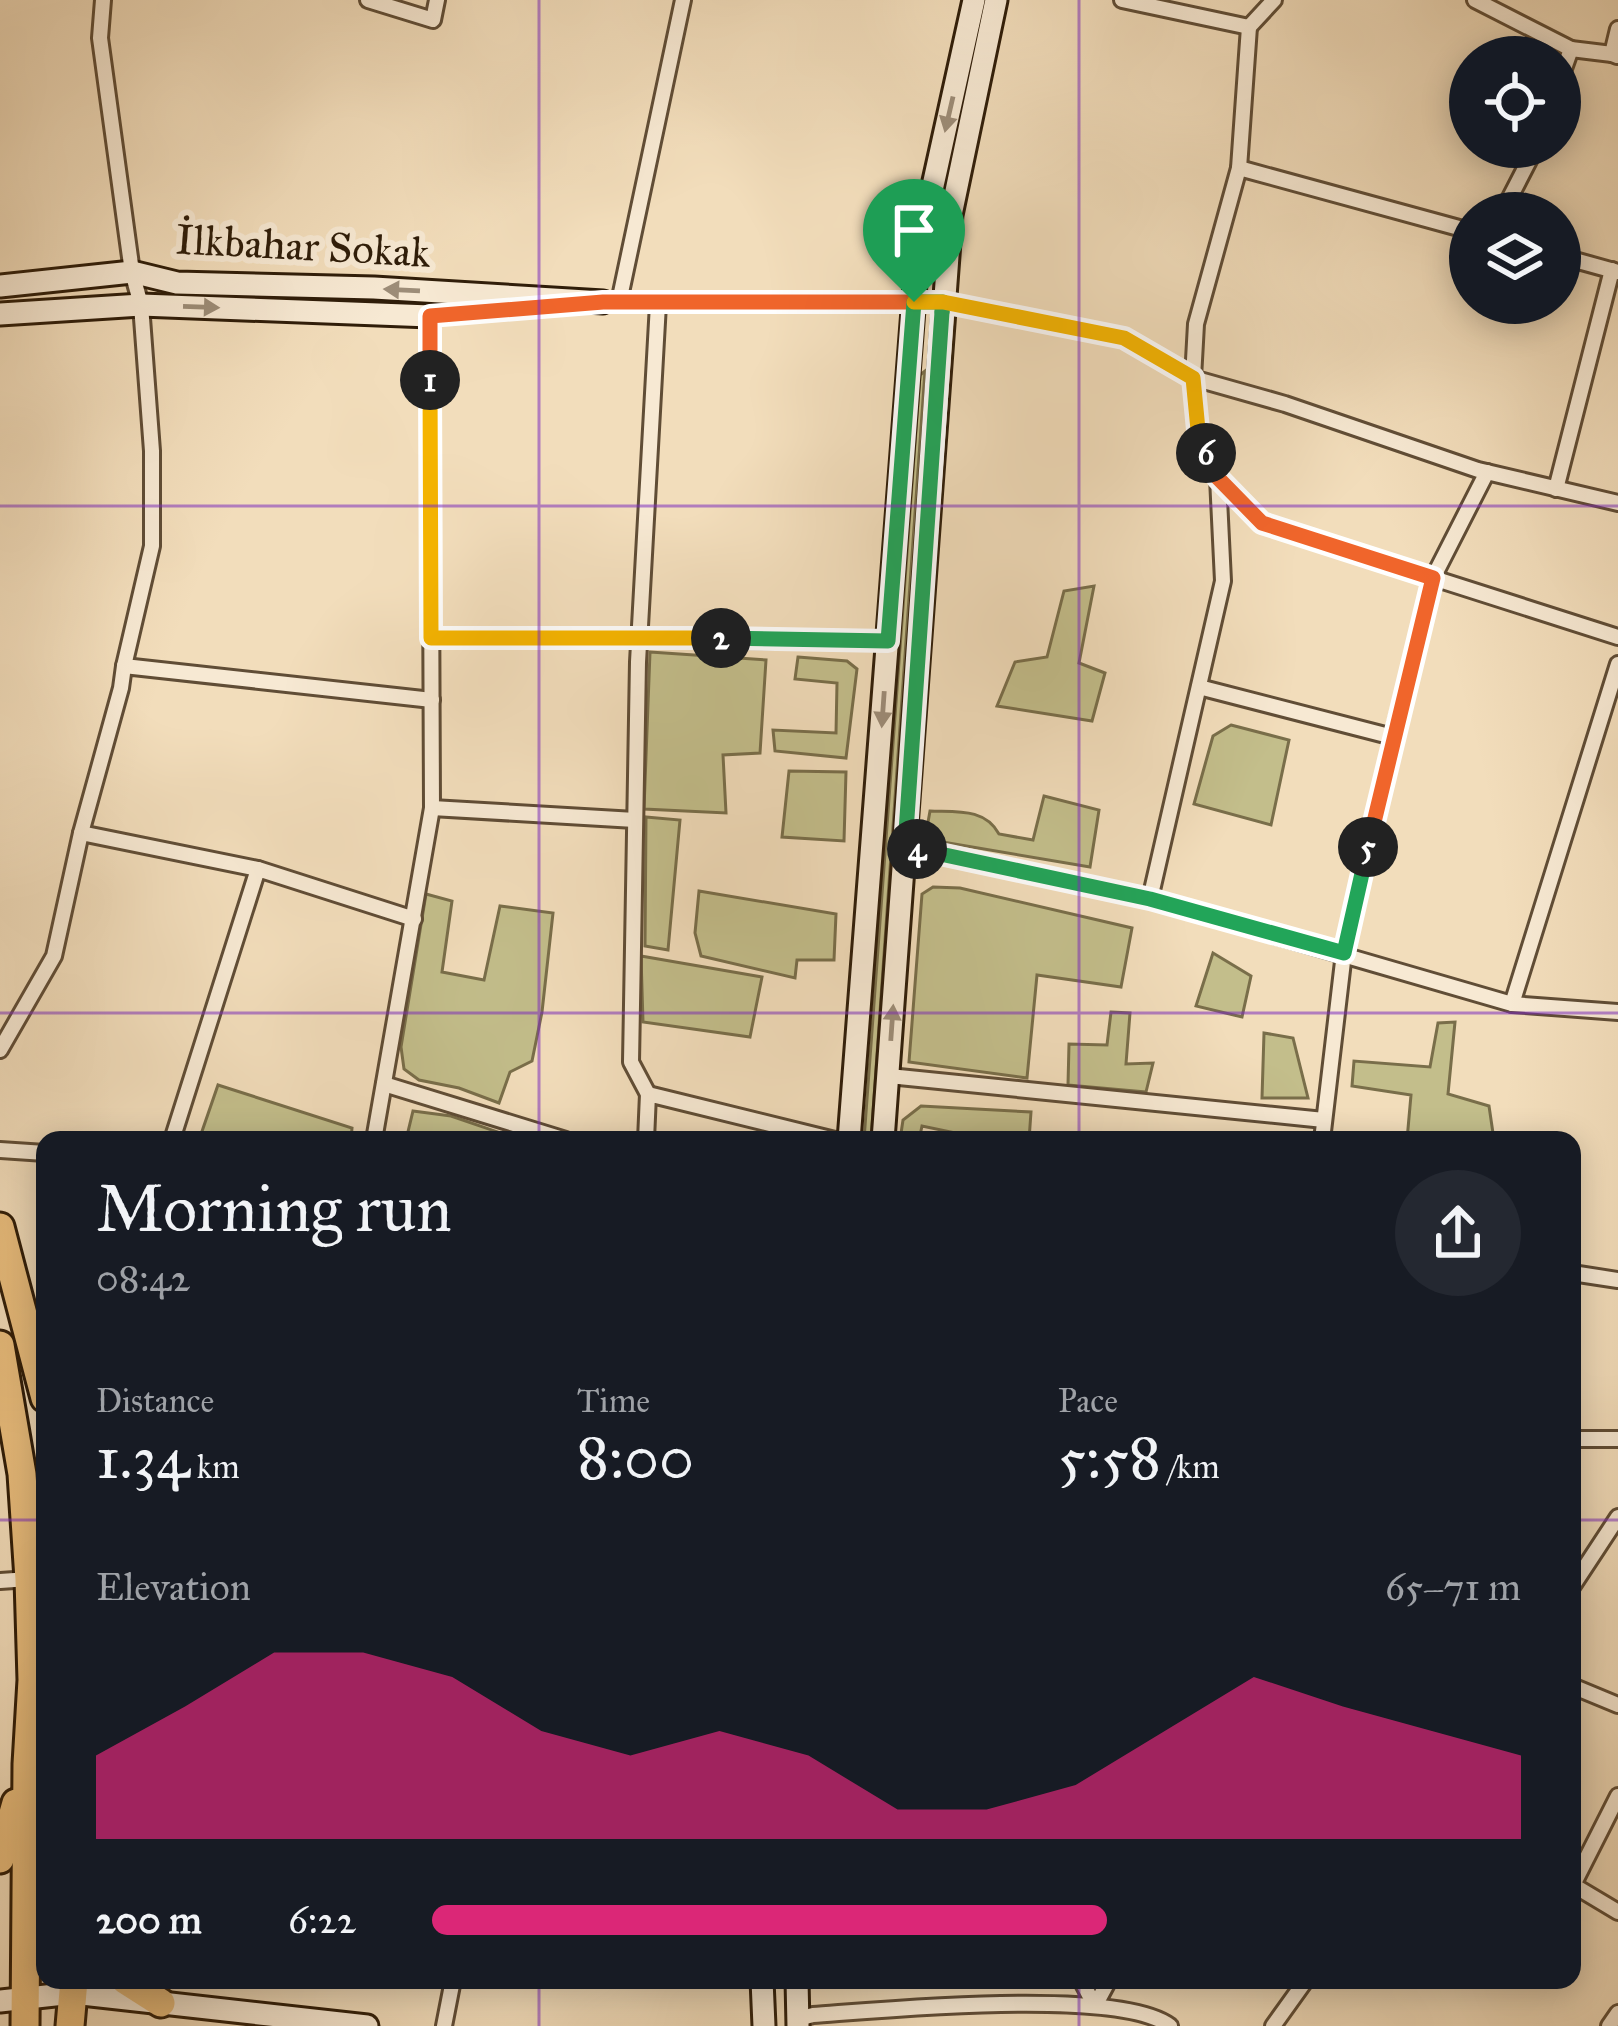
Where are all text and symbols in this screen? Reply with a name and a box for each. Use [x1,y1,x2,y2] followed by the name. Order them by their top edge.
[1449,36,1581,324] map controls
[1449,36,1581,168] button: locate
[939,96,958,133] one-way arrow
[863,179,965,302] pin
[1449,192,1581,324] button: layers
[881,197,947,263] icon: arrive
[174,213,432,279] street label: İlkbahar Sokak
[383,280,420,299] one-way arrow
[183,298,221,317] one-way arrow
[400,350,460,410] pin: 1
[423,360,437,400] text: 1
[1176,423,1236,483] pin: 6
[1198,433,1214,473] text: 6
[691,608,751,668] pin: 2
[713,618,729,658] text: 2
[874,691,893,728] one-way arrow
[1338,817,1398,877] pin: 5
[887,819,947,879] pin: 4
[1360,827,1376,867] text: 5
[908,829,926,869] text: 4
[883,1004,902,1041] one-way arrow
[96,1168,452,1249] text: Morning run
[1395,1170,1521,1296] button: share
[96,1254,190,1302] text: 08:42
[96,1381,214,1421] text: Distance
[577,1381,650,1421] text: Time
[1058,1381,1118,1421] text: Pace
[96,1421,190,1494] text: 1.34
[577,1421,694,1494] text: 8:00
[1058,1421,1161,1494] text: 5:58
[190,1447,240,1487] text: km
[1161,1447,1220,1487] text: /km
[96,1563,251,1611] text: Elevation
[1385,1563,1521,1611] text: 65–71 m
[96,1896,202,1944] text: 200 m
[288,1896,356,1944] text: 6:22

